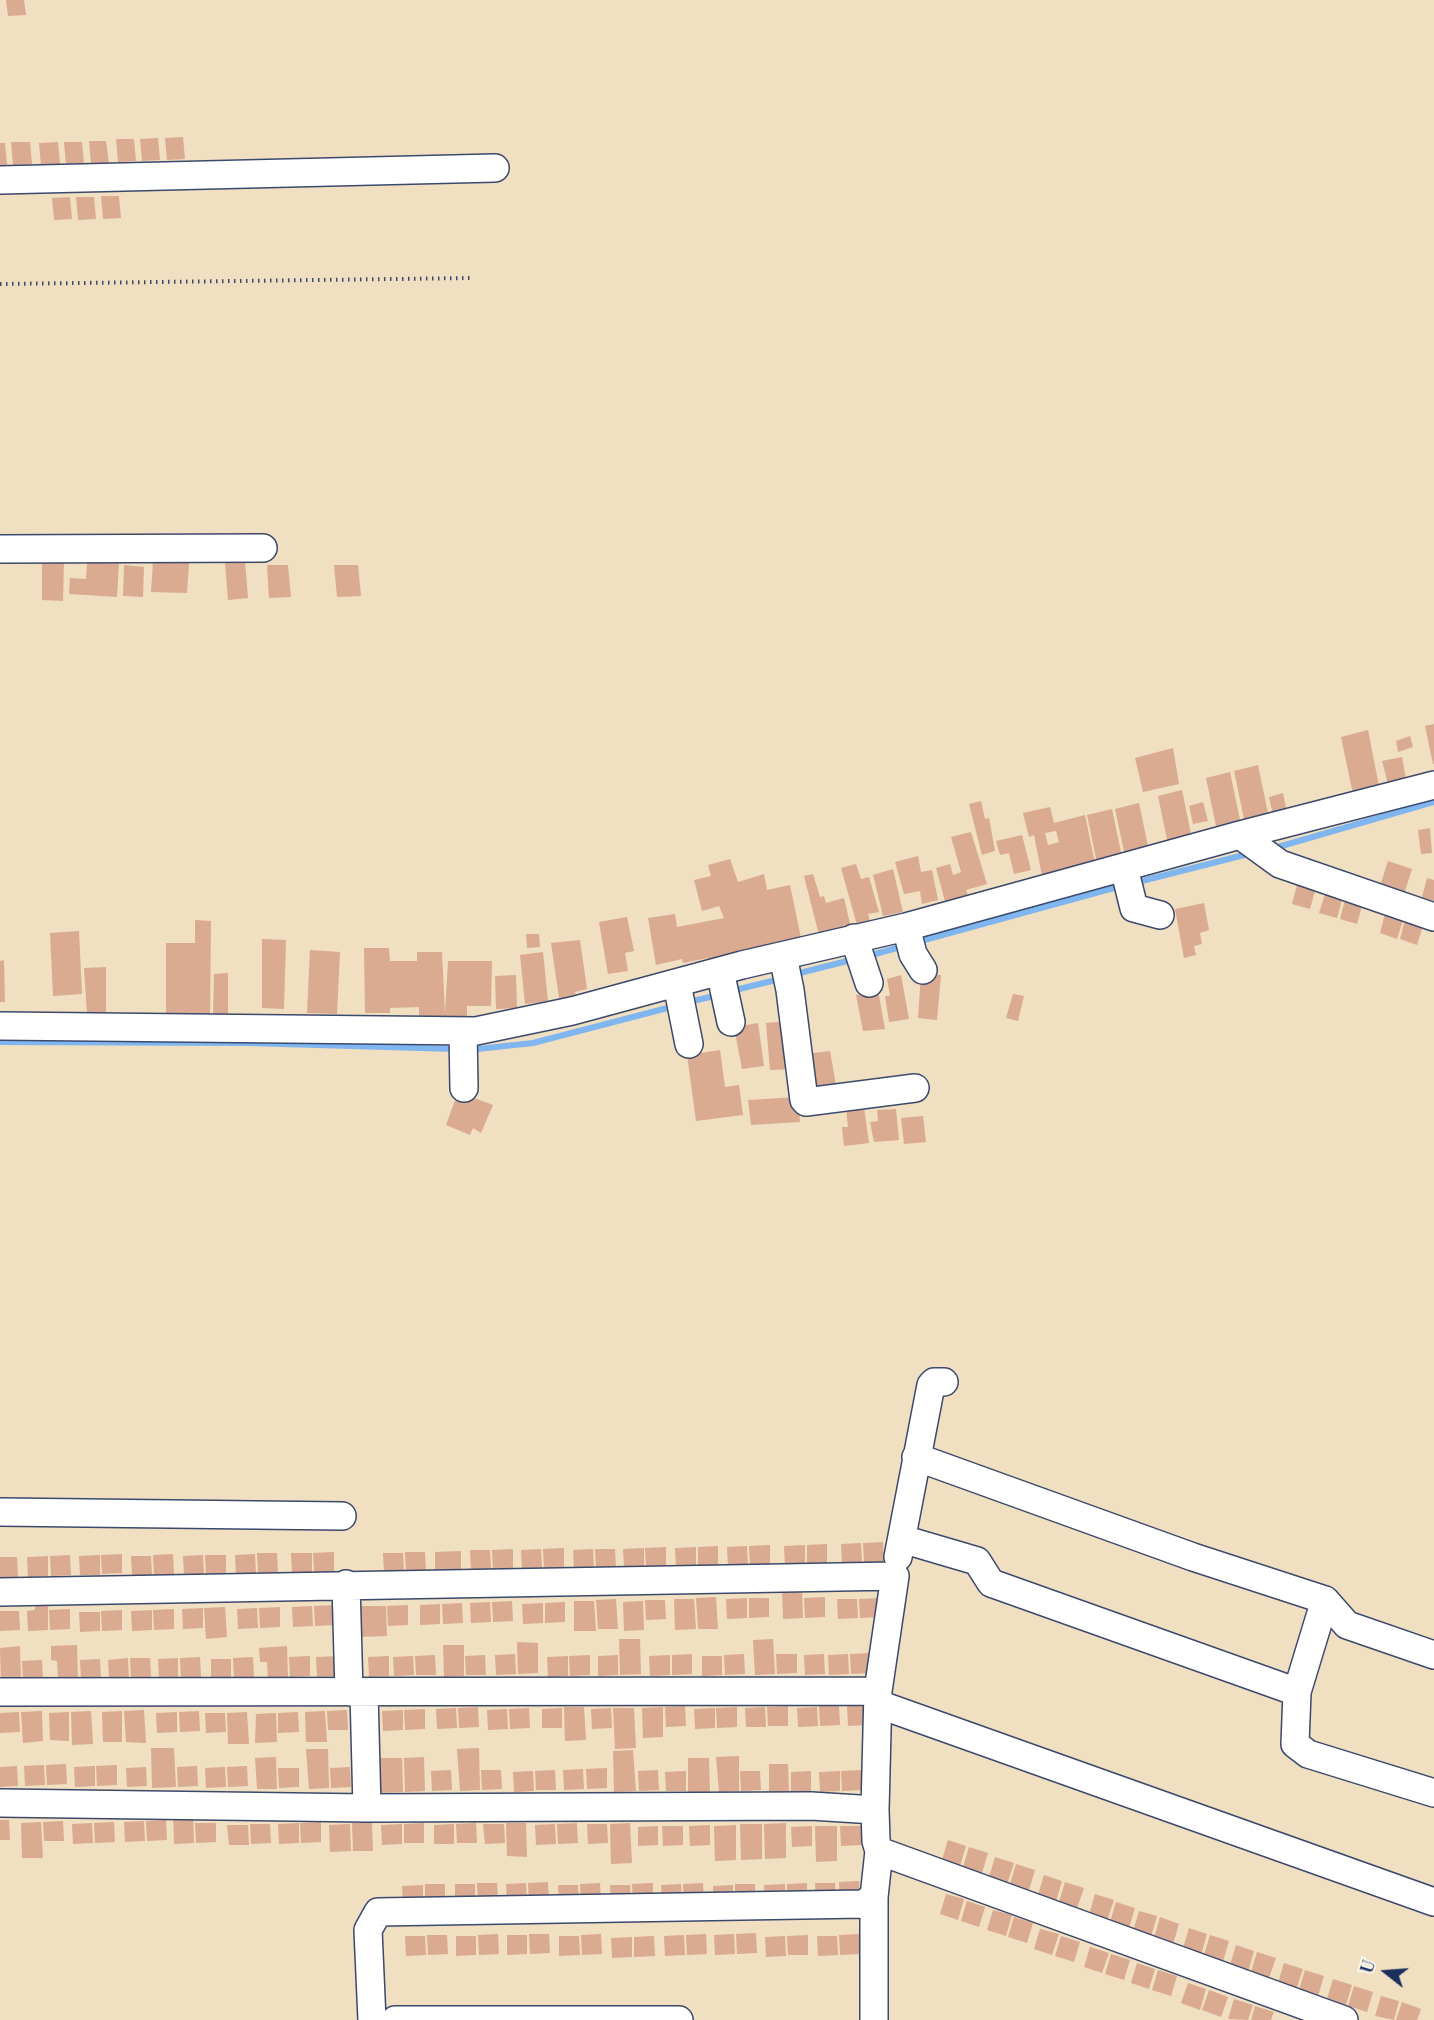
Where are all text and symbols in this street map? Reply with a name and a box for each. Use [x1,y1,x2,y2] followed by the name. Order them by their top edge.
[1356,1942,1416,2002] north arrow
[1357,1958,1380,1976] text: U

